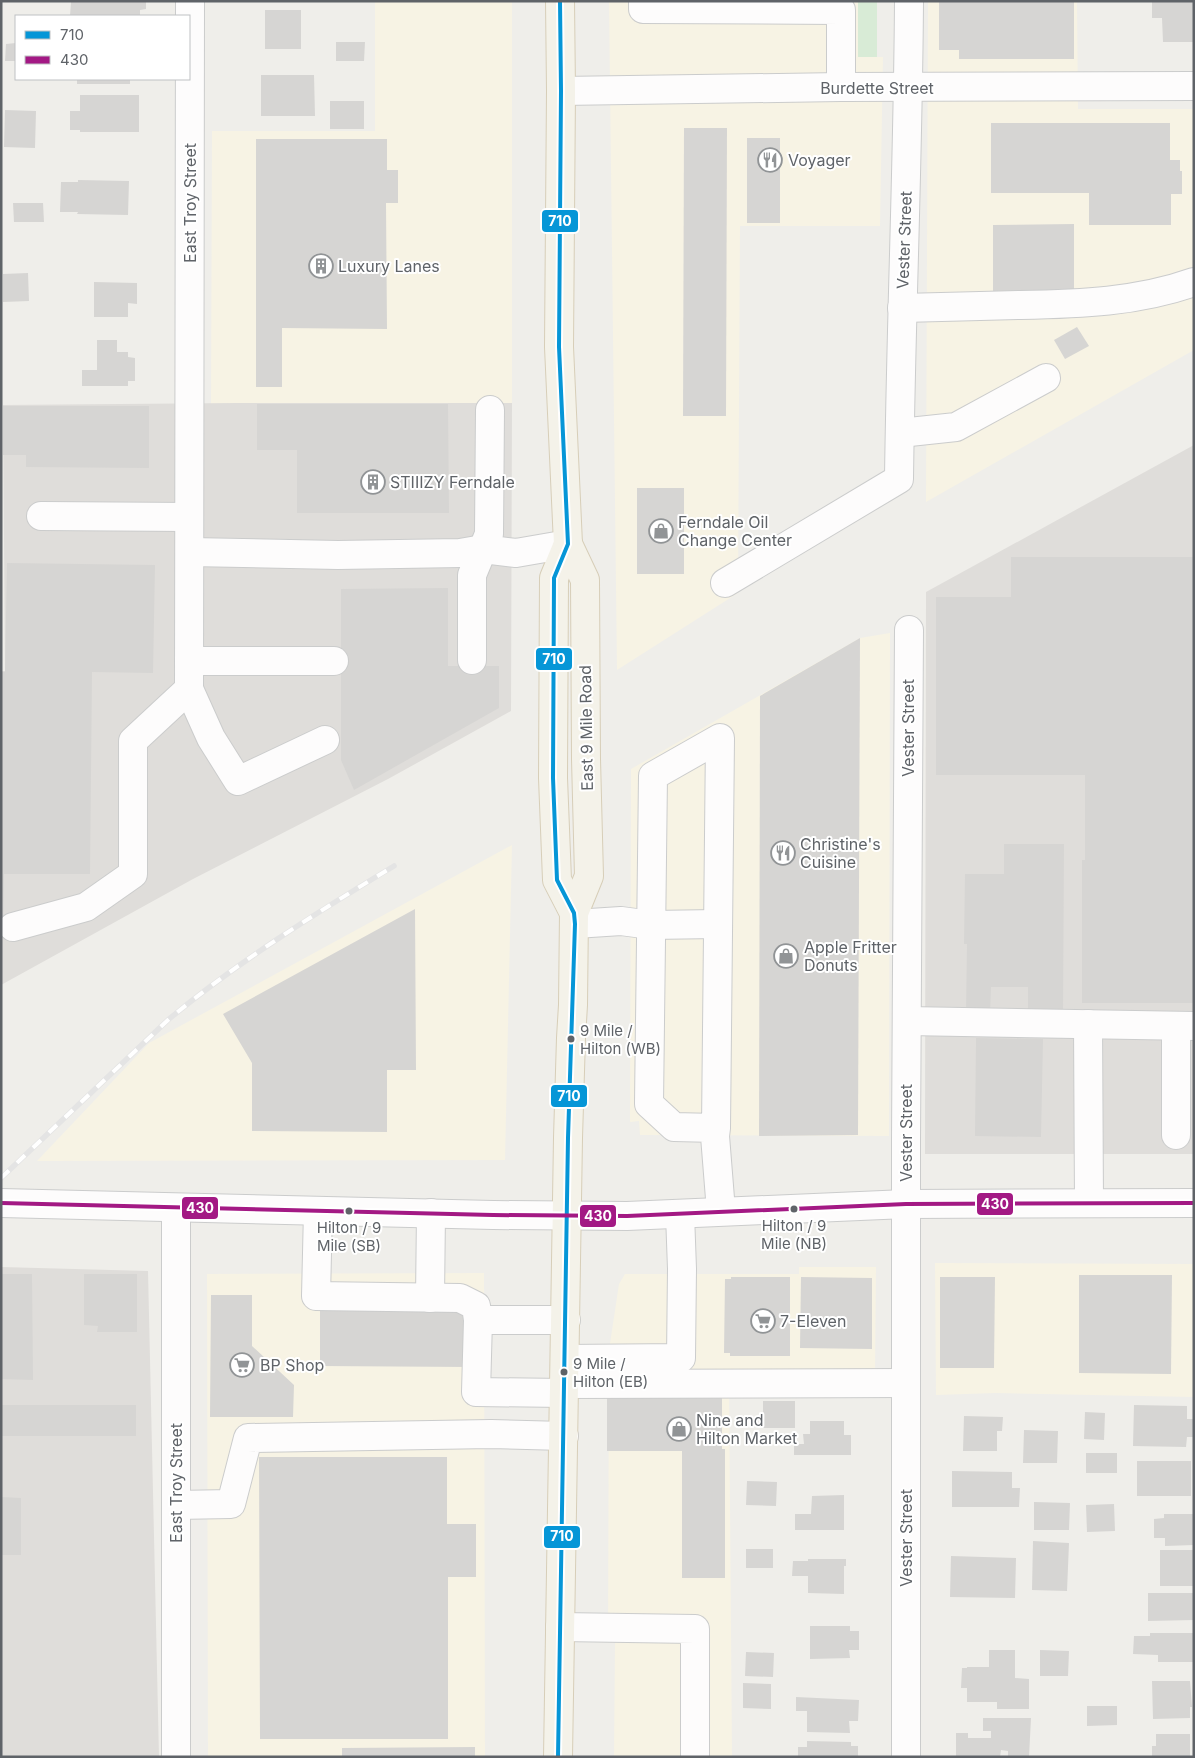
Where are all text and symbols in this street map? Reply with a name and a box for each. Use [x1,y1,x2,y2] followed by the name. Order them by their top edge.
[15,15,190,80] legend
[60,25,84,44] text: 710
[60,50,88,69] text: 430
[820,78,934,98] street label: Burdette Street
[180,143,200,263] street label: East Troy Street
[757,147,783,173] restaurant icon: Voyager
[788,150,851,170] place label: Voyager
[892,191,916,289] street label: Vester Street
[541,209,579,233] line badge: 710
[548,212,572,229] text: 710
[308,253,334,279] building icon: Luxury Lanes
[338,256,440,276] place label: Luxury Lanes
[360,469,386,495] building icon: STIIIZY Ferndale
[390,472,515,492] place label: STIIIZY Ferndale
[678,512,792,550] place label: Ferndale Oil Change Center
[648,518,674,544] shop icon: Ferndale Oil Change Center
[535,647,573,671] line badge: 710
[542,650,566,667] text: 710
[575,665,597,791] street label: East 9 Mile Road
[898,679,918,777] street label: Vester Street
[800,834,881,872] place label: Christine's Cuisine
[770,840,796,866] restaurant icon: Christine's Cuisine
[804,937,897,975] place label: Apple Fritter Donuts
[773,943,799,969] shop icon: Apple Fritter Donuts
[580,1021,661,1058] place label: 9 Mile / Hilton (WB)
[566,1034,576,1044] marker: 9 Mile / Hilton (WB)
[550,1084,588,1108] line badge: 710
[896,1084,916,1182] street label: Vester Street
[557,1087,581,1104] text: 710
[976,1192,1014,1216] line badge: 430
[981,1195,1009,1212] text: 430
[181,1196,219,1220] line badge: 430
[186,1199,214,1216] text: 430
[579,1204,617,1228] line badge: 430
[789,1204,799,1214] marker: Hilton / 9 Mile (NB)
[344,1206,354,1216] marker: Hilton / 9 Mile (SB)
[584,1207,612,1224] text: 430
[761,1216,827,1253] place label: Hilton / 9 Mile (NB)
[317,1218,381,1255] place label: Hilton / 9 Mile (SB)
[750,1308,776,1334] supermarket icon: 7-Eleven
[780,1311,846,1331] place label: 7-Eleven
[229,1352,255,1378] supermarket icon: BP Shop
[573,1354,648,1391] place label: 9 Mile / Hilton (EB)
[260,1355,324,1375] place label: BP Shop
[559,1367,569,1377] marker: 9 Mile / Hilton (EB)
[696,1410,797,1448] place label: Nine and Hilton Market
[666,1416,692,1442] shop icon: Nine and Hilton Market
[166,1423,186,1543] street label: East Troy Street
[896,1489,916,1587] street label: Vester Street
[543,1525,581,1549] line badge: 710
[550,1527,574,1544] text: 710

